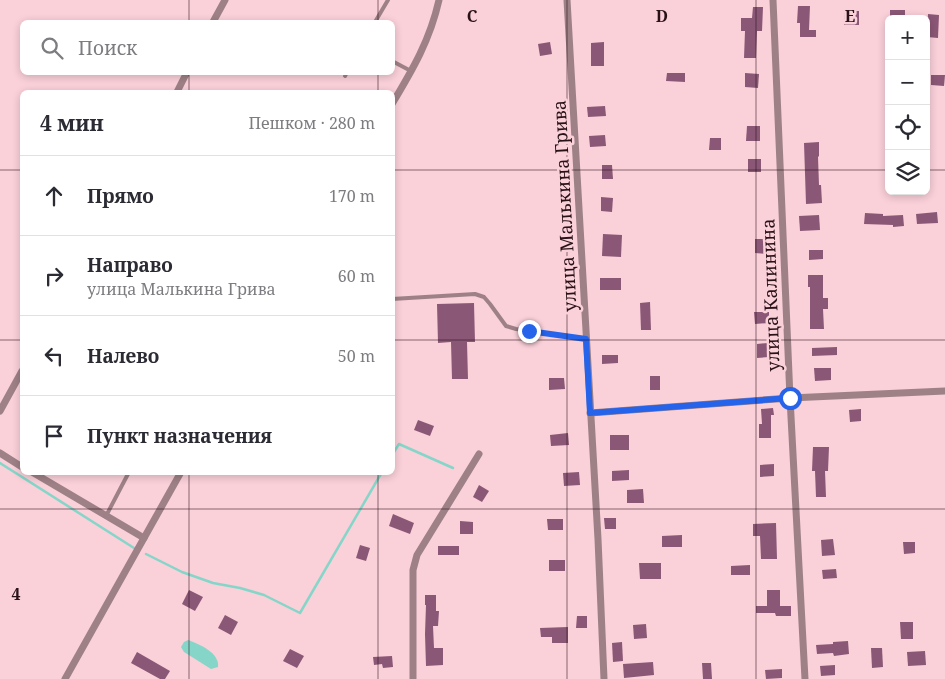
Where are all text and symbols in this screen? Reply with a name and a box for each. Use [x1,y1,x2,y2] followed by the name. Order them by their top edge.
[467,5,478,27] text: C
[656,5,668,27] text: D
[845,5,855,27] text: E
[885,15,930,195] map controls
[885,15,930,60] button: +
[20,20,395,75] search box
[38,34,66,62] icon: search
[78,35,137,61] text: Поиск
[885,60,930,105] button: −
[546,99,582,313] street label: улица Малькина Грива
[885,105,930,150] button: locate
[40,109,104,137] text: 4 мин
[248,112,375,134] text: Пешком · 280 m
[885,150,930,195] button: layers
[40,182,68,210] icon: ahead
[87,183,154,209] text: Прямо
[329,185,375,207] text: 170 m
[755,218,785,372] street label: улица Калинина
[87,252,173,278] text: Направо
[40,262,68,290] icon: right
[338,265,375,287] text: 60 m
[87,278,276,300] text: улица Малькина Грива
[518,320,541,343] route end
[40,342,68,370] icon: left
[87,343,159,369] text: Налево
[338,345,375,367] text: 50 m
[779,387,802,410] route start
[40,422,68,450] icon: arrive
[87,423,272,449] text: Пункт назначения
[11,583,21,605] text: 4

